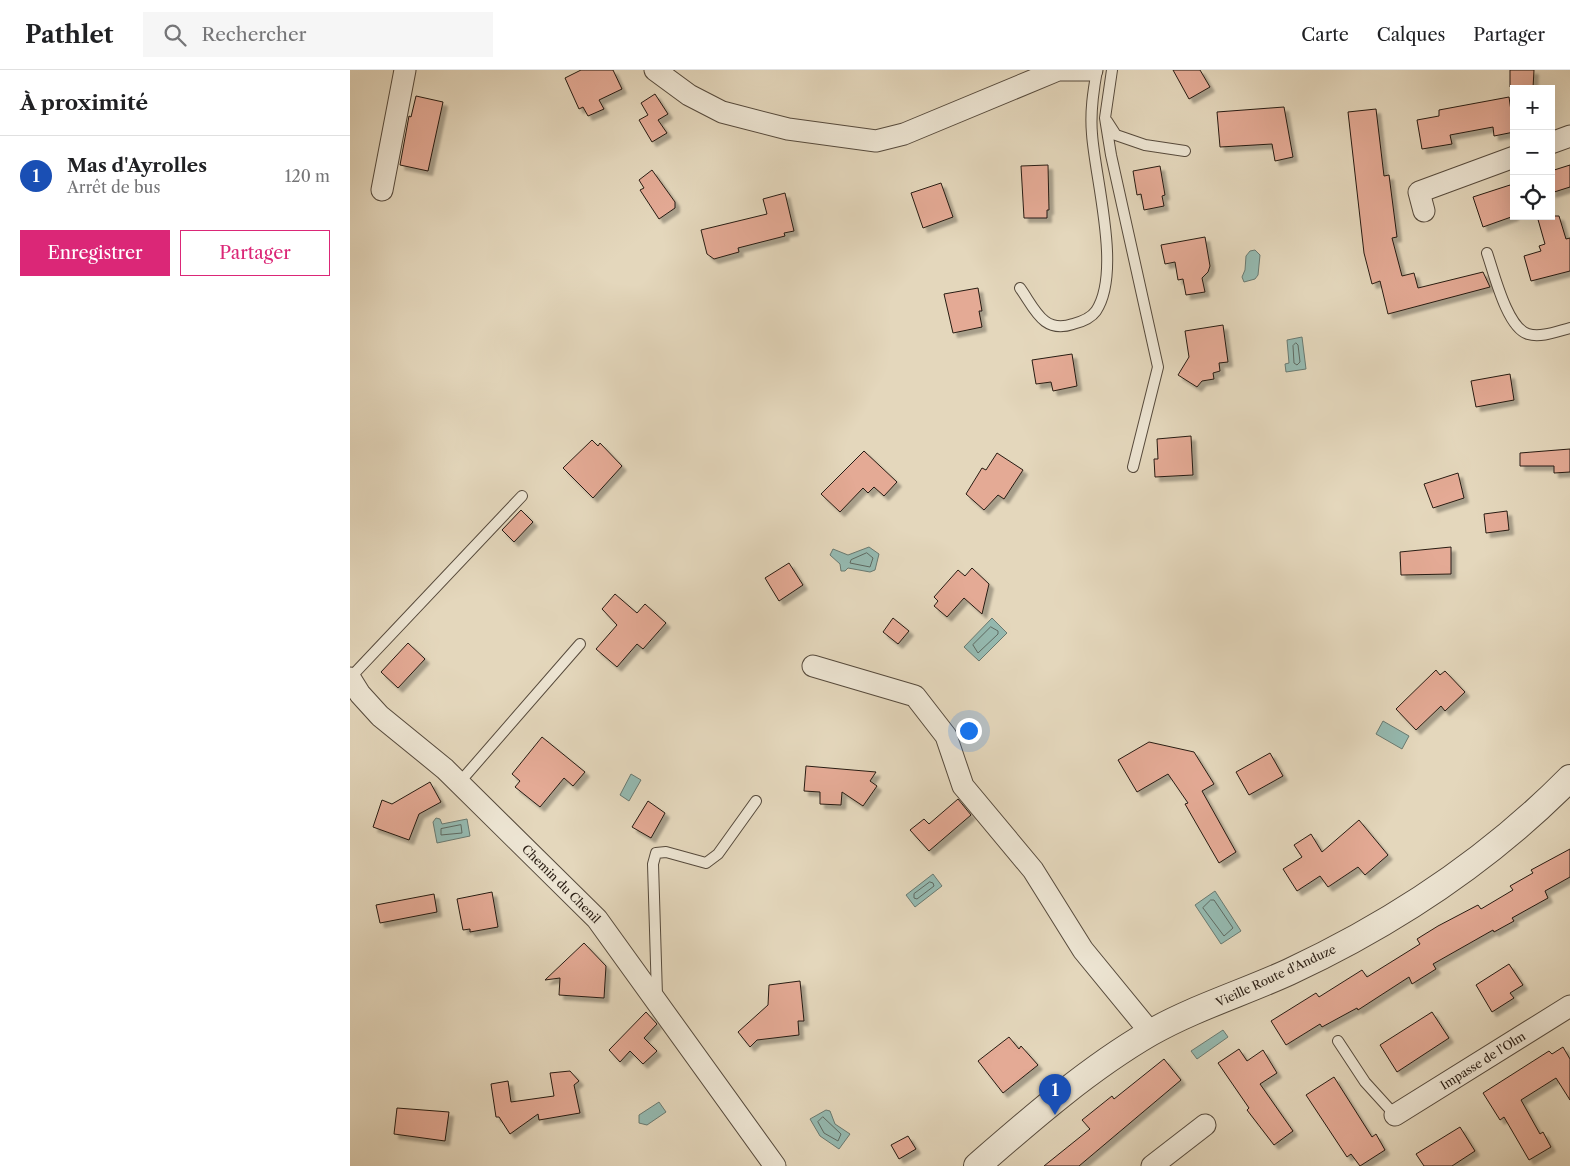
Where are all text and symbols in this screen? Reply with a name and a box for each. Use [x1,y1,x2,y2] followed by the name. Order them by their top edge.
[143,12,493,57] search box
[25,20,113,49] text: Pathlet
[161,21,189,49] icon: search
[201,23,307,46] text: Rechercher
[1301,24,1349,46] text: Carte
[1377,24,1445,46] text: Calques
[1473,24,1545,46] text: Partager
[1510,85,1555,220] map controls
[1510,85,1555,130] button: +
[20,90,148,115] text: À proximité
[1510,130,1555,175] button: −
[67,154,207,177] text: Mas d'Ayrolles
[32,166,40,186] text: 1
[285,166,330,186] text: 120 m
[1510,175,1555,220] button: locate
[67,177,160,197] text: Arrêt de bus
[20,230,170,276] button: Enregistrer
[180,230,330,276] button: Partager
[956,718,982,744] your location
[519,841,604,926] street label: Chemin du Chenil
[1213,941,1338,1010] street label: Vieille Route d'Anduze
[1437,1028,1528,1093] street label: Impasse de l'Olm
[1039,1074,1071,1115] pin: 1

